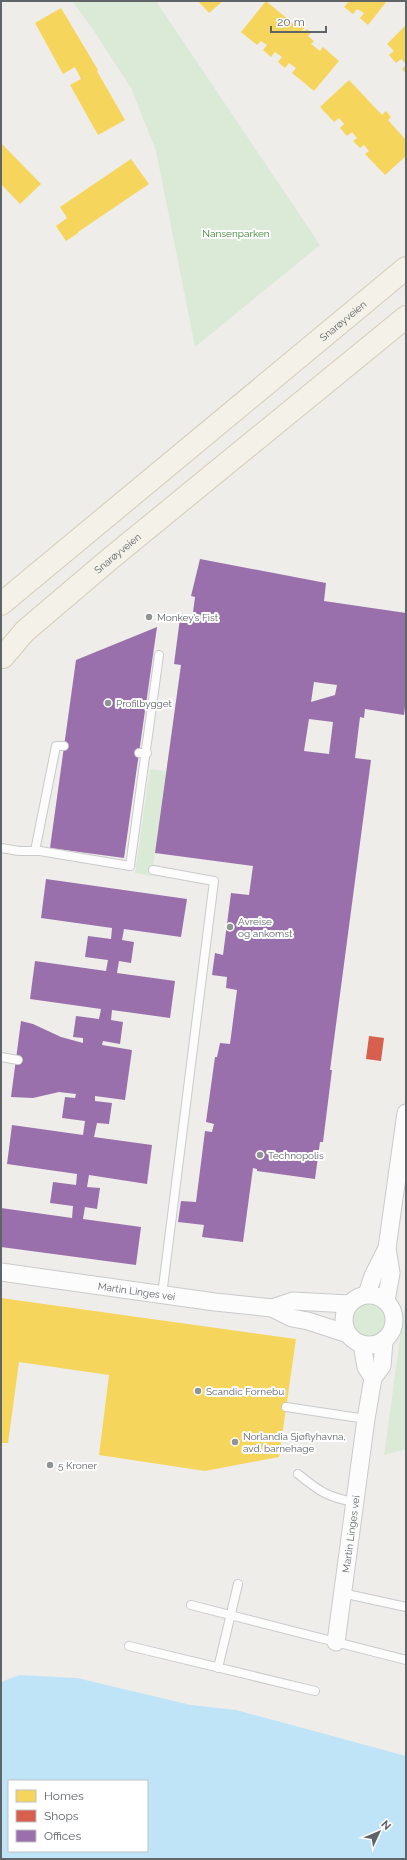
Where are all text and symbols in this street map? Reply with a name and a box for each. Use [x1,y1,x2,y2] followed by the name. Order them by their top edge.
[271,8,326,34] scale bar
[277,15,305,29] text: 20 m
[202,228,270,239] park label: Nansenparken
[317,298,368,343] street label: Snarøyveien
[92,531,143,575] street label: Snarøyveien
[144,612,154,622] marker: Monkey’s Fist
[157,612,219,623] place label: Monkey’s Fist
[103,698,113,708] marker: Profilbygget
[116,698,173,709] place label: Profilbygget
[238,916,293,939] place label: Avreise og ankomst
[225,922,235,932] marker: Avreise og ankomst
[255,1150,265,1160] marker: Technopolis
[268,1150,324,1161] place label: Technopolis
[97,1280,176,1302] street label: Martin Linges vei
[193,1386,203,1396] marker: Scandic Fornebu
[206,1386,284,1397] place label: Scandic Fornebu
[243,1431,346,1454] place label: Norlandia Sjøflyhavna, avd. barnehage
[230,1437,240,1447] marker: Norlandia Sjøflyhavna, avd. barnehage
[45,1460,55,1470] marker: 5 Kroner
[58,1460,97,1471] place label: 5 Kroner
[340,1495,361,1573] street label: Martin Linges vei
[8,1780,148,1852] legend
[44,1789,84,1803] text: Homes
[44,1809,79,1823] text: Shops
[359,1812,399,1852] north arrow
[378,1818,393,1833] text: N
[44,1829,81,1843] text: Offices

